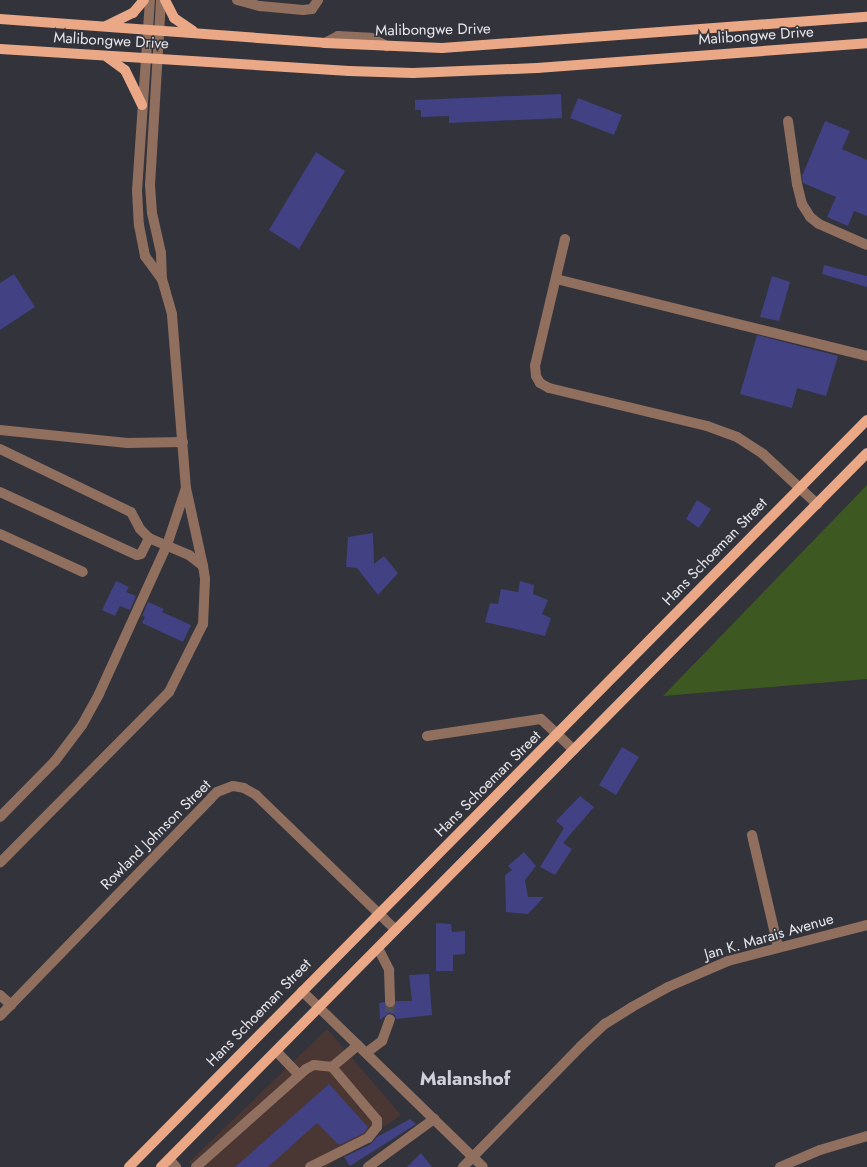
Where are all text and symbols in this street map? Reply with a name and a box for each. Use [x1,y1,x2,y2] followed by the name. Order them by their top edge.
[375,20,491,40] street label: Malibongwe Drive
[698,23,814,49] street label: Malibongwe Drive
[53,29,169,53] street label: Malibongwe Drive
[659,494,771,610] street label: Hans Schoeman Street
[431,727,545,841] street label: Hans Schoeman Street
[97,776,215,894] street label: Rowland Johnson Street
[702,910,836,964] street label: Jan K. Marais Avenue
[203,955,315,1071] street label: Hans Schoeman Street
[420,1068,510,1090] district label: Malanshof

